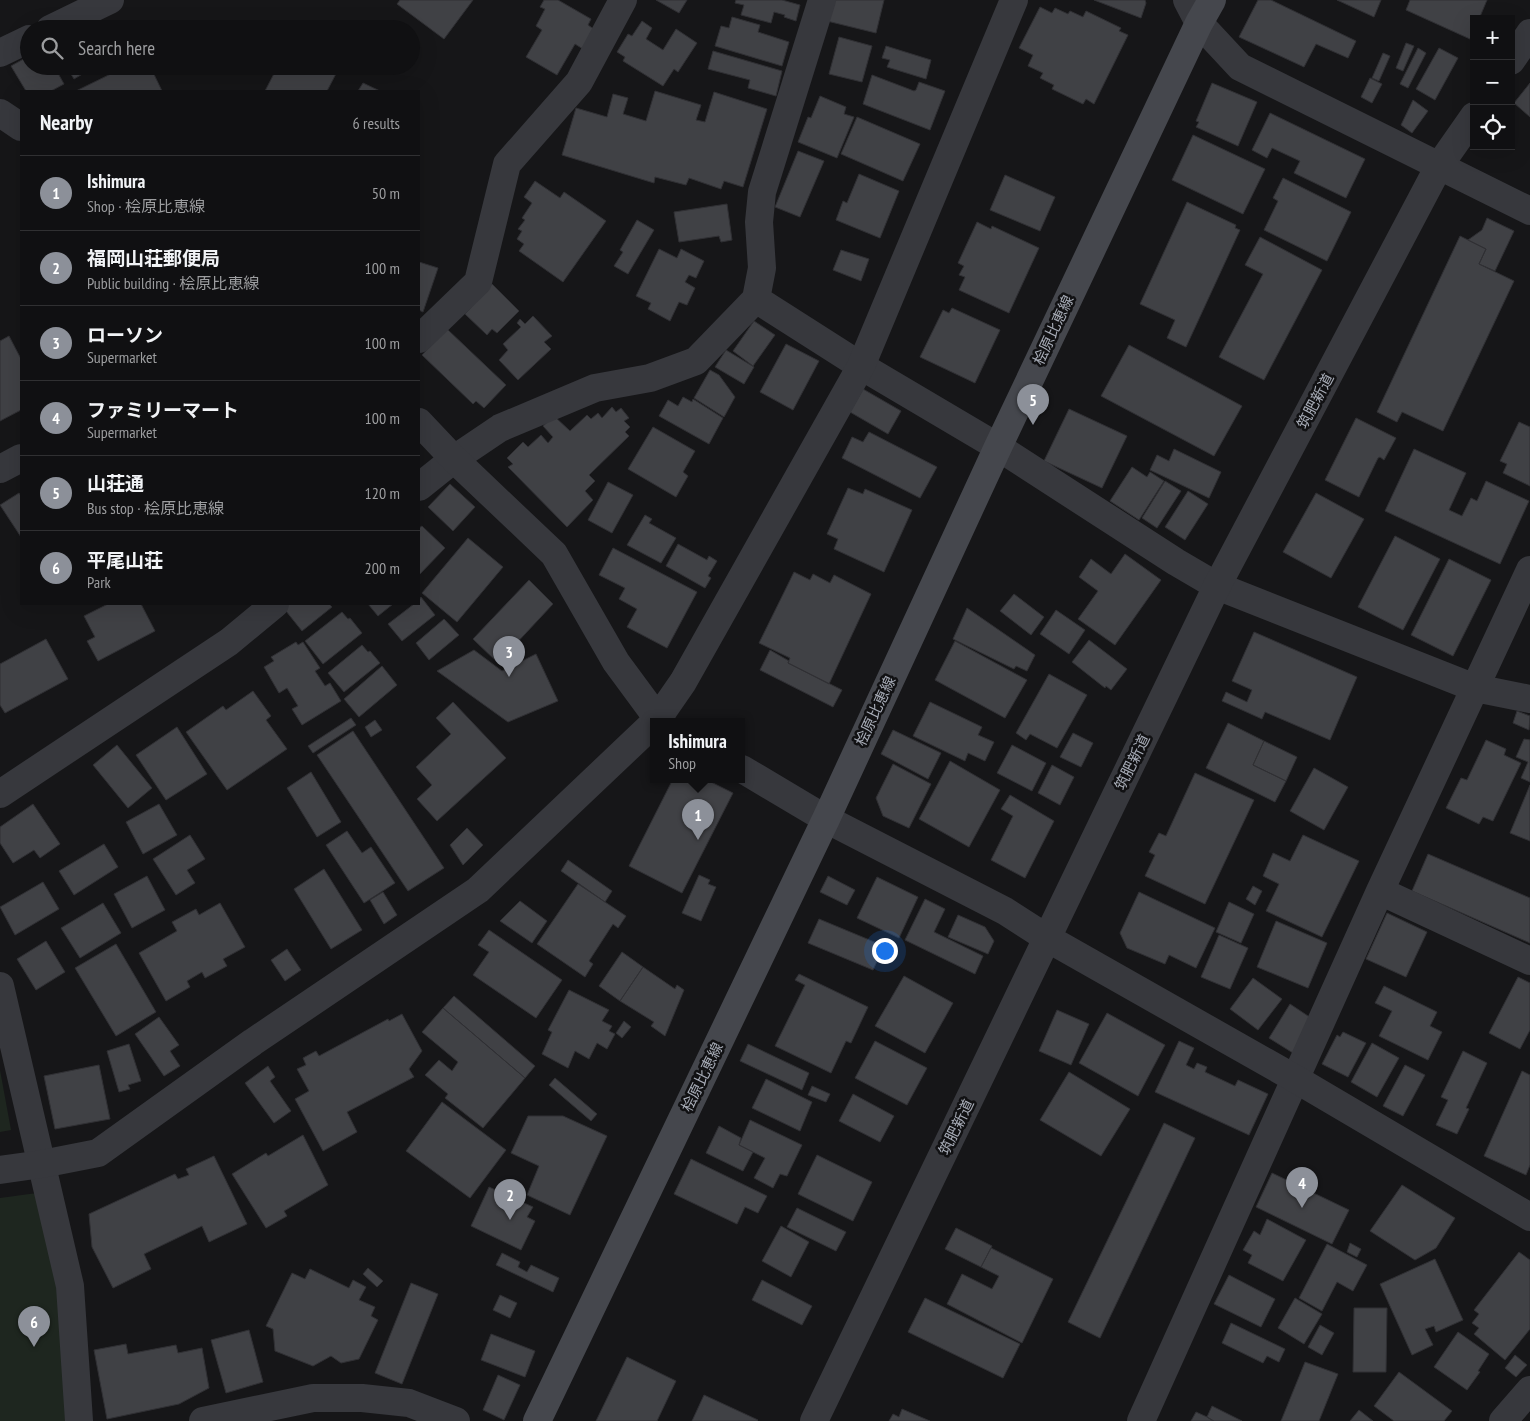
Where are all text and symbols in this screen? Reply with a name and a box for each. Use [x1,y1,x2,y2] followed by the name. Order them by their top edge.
[1470,15,1515,150] map controls
[1470,15,1515,60] button: +
[20,20,420,75] search box
[38,34,66,62] icon: search
[78,36,155,60] text: Search here
[1470,60,1515,105] button: −
[1470,105,1515,150] button: locate
[40,109,93,136] text: Nearby
[353,113,400,133] text: 6 results
[87,169,145,193] text: Ishimura
[52,183,60,203] text: 1
[372,183,400,203] text: 50 m
[87,196,205,216] text: Shop · 桧原比恵線
[87,246,220,270] text: 福岡山荘郵便局
[52,258,60,278] text: 2
[365,258,400,278] text: 100 m
[87,273,259,293] text: Public building · 桧原比恵線
[1029,292,1077,368] street label: 桧原比恵線
[87,323,163,347] text: ローソン
[52,333,60,353] text: 3
[365,333,400,353] text: 100 m
[87,347,157,367] text: Supermarket
[1293,370,1337,432] street label: 筑肥新道
[1017,384,1049,425] pin: 5
[87,398,239,422] text: ファミリーマート
[52,408,60,428] text: 4
[365,408,400,428] text: 100 m
[87,422,157,442] text: Supermarket
[87,471,144,495] text: 山荘通
[52,483,60,503] text: 5
[365,483,400,503] text: 120 m
[87,498,224,518] text: Bus stop · 桧原比恵線
[87,548,163,572] text: 平尾山荘
[52,558,60,578] text: 6
[365,558,400,578] text: 200 m
[87,572,111,592] text: Park
[493,636,525,677] pin: 3
[851,673,899,749] street label: 桧原比恵線
[650,718,745,783] popup
[668,729,727,753] text: Ishimura
[1110,731,1154,793] street label: 筑肥新道
[668,753,696,773] text: Shop
[682,799,714,840] pin: 1
[872,938,898,964] your location
[677,1039,727,1115] street label: 桧原比恵線
[934,1096,978,1158] street label: 筑肥新道
[1286,1167,1318,1208] pin: 4
[494,1179,526,1220] pin: 2
[18,1306,50,1347] pin: 6

